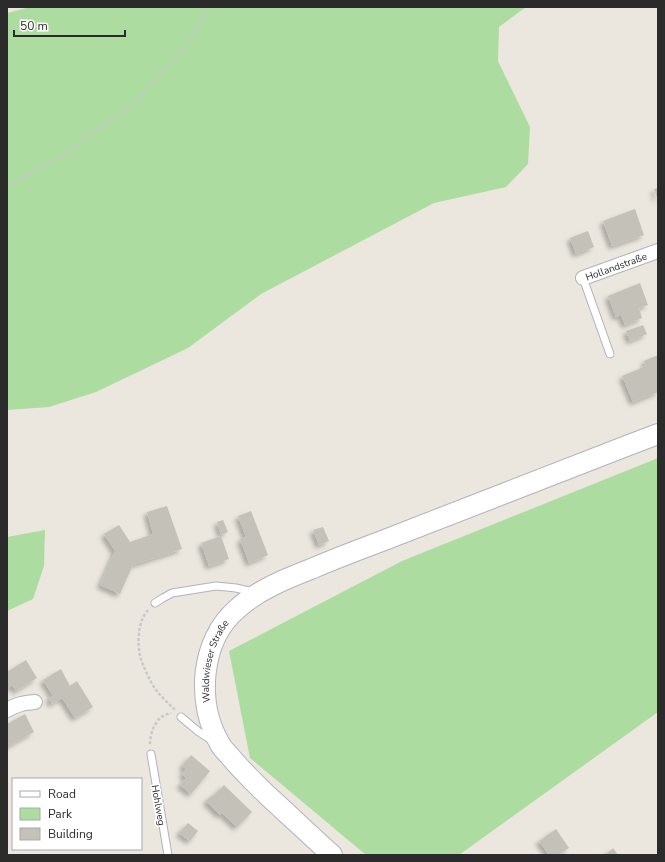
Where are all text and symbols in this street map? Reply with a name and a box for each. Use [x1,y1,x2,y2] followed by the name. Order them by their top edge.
[14,12,125,38] scale bar
[20,18,48,34] text: 50 m
[584,250,649,285] street label: Hollandstraße
[199,617,232,703] street label: Waldwieser Straße
[12,778,142,850] legend
[148,784,169,827] street label: Hohlweg
[48,786,76,802] text: Road
[48,806,73,822] text: Park
[48,826,93,842] text: Building

